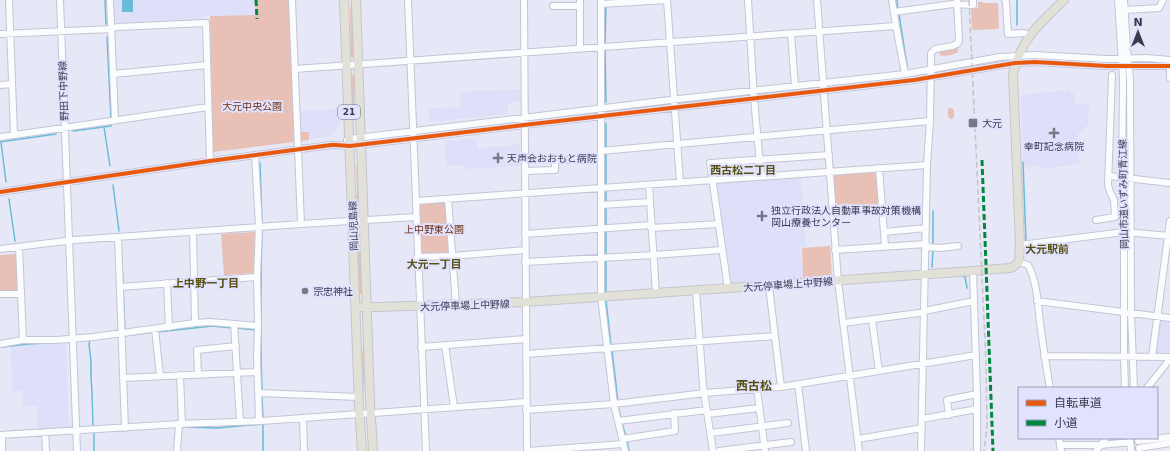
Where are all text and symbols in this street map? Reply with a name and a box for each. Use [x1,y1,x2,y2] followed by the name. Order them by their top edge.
[1118,12,1158,52] north arrow
[1133,16,1143,29] text: N
[57,61,70,121] street label: 野田下中野線
[222,101,282,112] park label: 大元中央公園
[338,105,360,119] road number: 21
[967,117,979,129] marker: 大元
[982,118,1002,129] place label: 大元
[1048,127,1060,139] marker: 幸町記念病院
[1117,139,1130,249] street label: 岡山市道いずみ町青江線
[1024,141,1084,152] place label: 幸町記念病院
[492,152,504,164] marker: 天声会おおもと病院
[507,153,597,164] place label: 天声会おおもと病院
[710,164,776,177] district label: 西古松二丁目
[347,201,360,251] street label: 岡山児島線
[771,205,921,228] place label: 独立行政法人自動車事故対策機構 岡山療養センター
[756,210,768,222] marker: 独立行政法人自動車事故対策機構 岡山療養センター
[404,224,464,235] park label: 上中野東公園
[1025,243,1069,256] district label: 大元駅前
[407,258,462,271] district label: 大元一丁目
[743,276,833,293] street label: 大元停車場上中野線
[173,277,239,290] district label: 上中野一丁目
[300,286,310,296] marker: 宗忠神社
[313,286,353,297] place label: 宗忠神社
[420,298,510,313] street label: 大元停車場上中野線
[736,379,772,393] district label: 西古松
[1018,387,1158,439] legend
[1054,396,1102,410] text: 自転車道
[1054,416,1078,430] text: 小道

